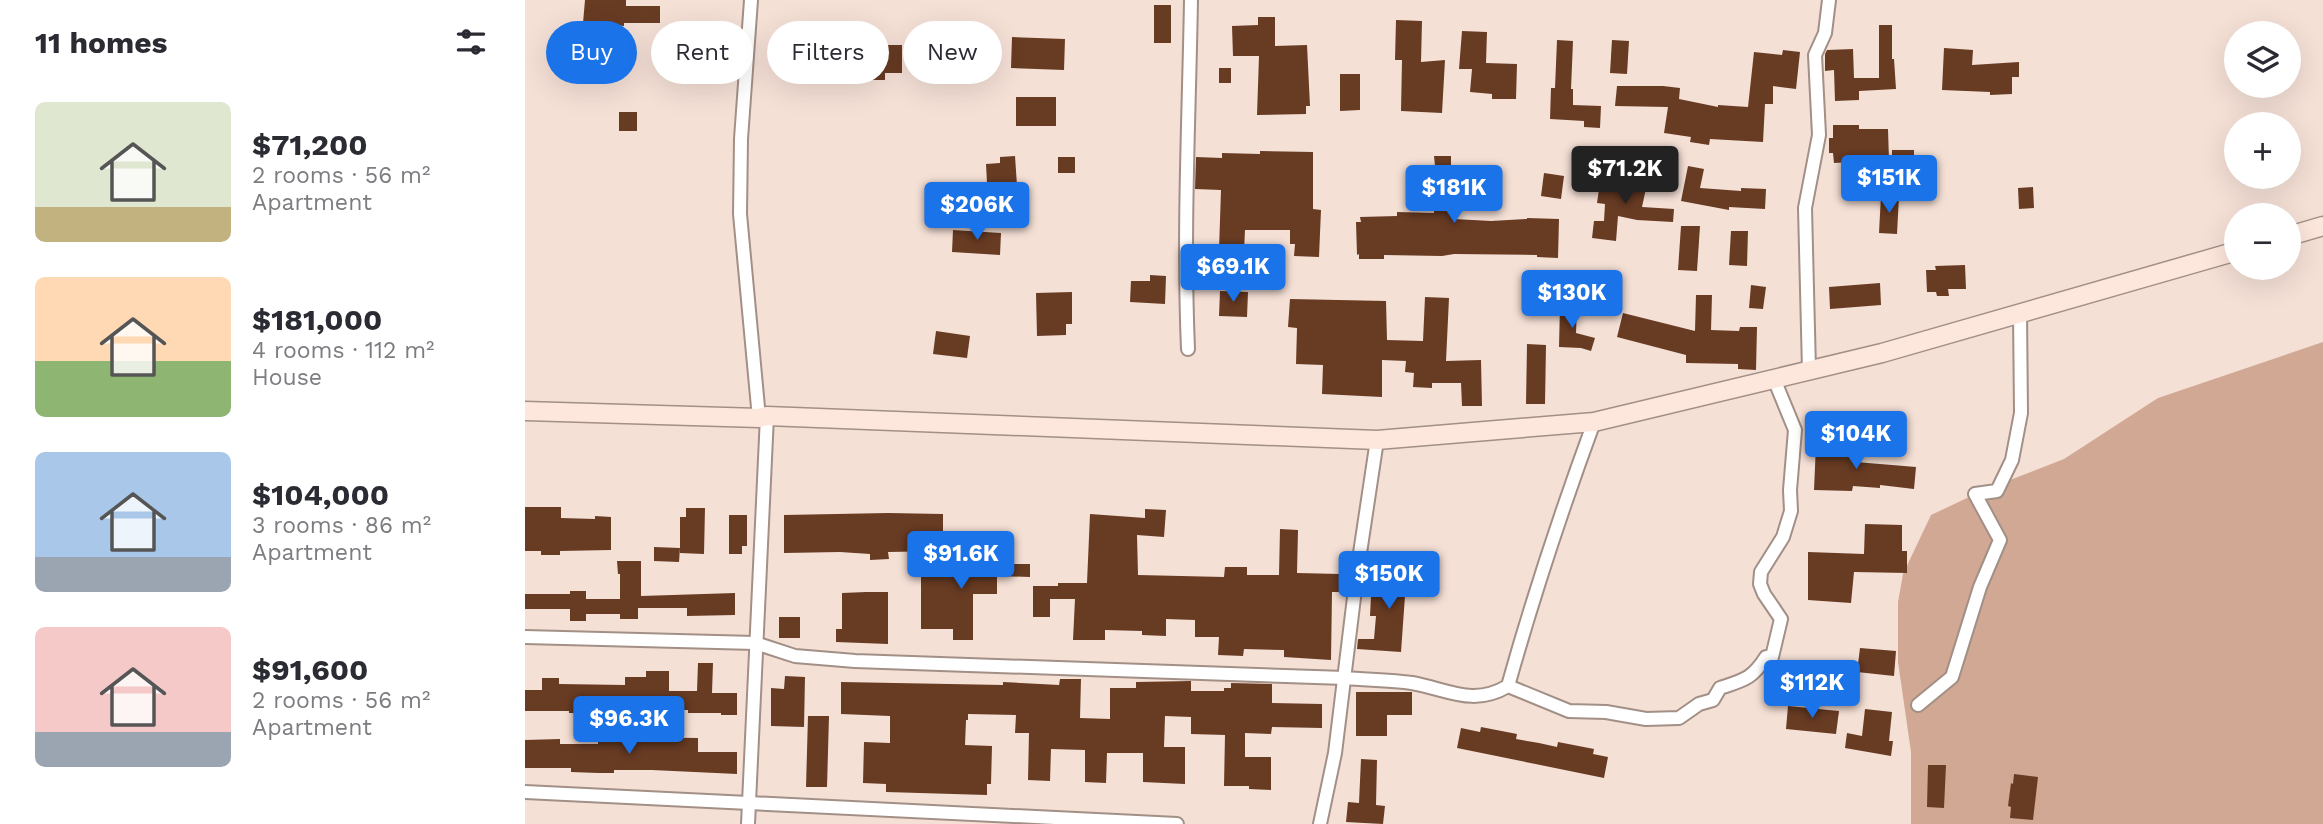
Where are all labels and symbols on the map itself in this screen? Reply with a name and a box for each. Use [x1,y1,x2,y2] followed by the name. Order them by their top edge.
[1568,146,1682,206] pin: $71.2K
[1840,156,1938,215] pin: $151K
[1405,166,1503,225] pin: $181K
[928,182,1026,242] pin: $206K
[1176,244,1290,304] pin: $69.1K
[1523,270,1621,330] pin: $130K
[1807,412,1905,471] pin: $104K
[904,532,1018,591] pin: $91.6K
[1340,552,1438,611] pin: $150K
[1763,660,1861,720] pin: $112K
[572,696,686,756] pin: $96.3K

